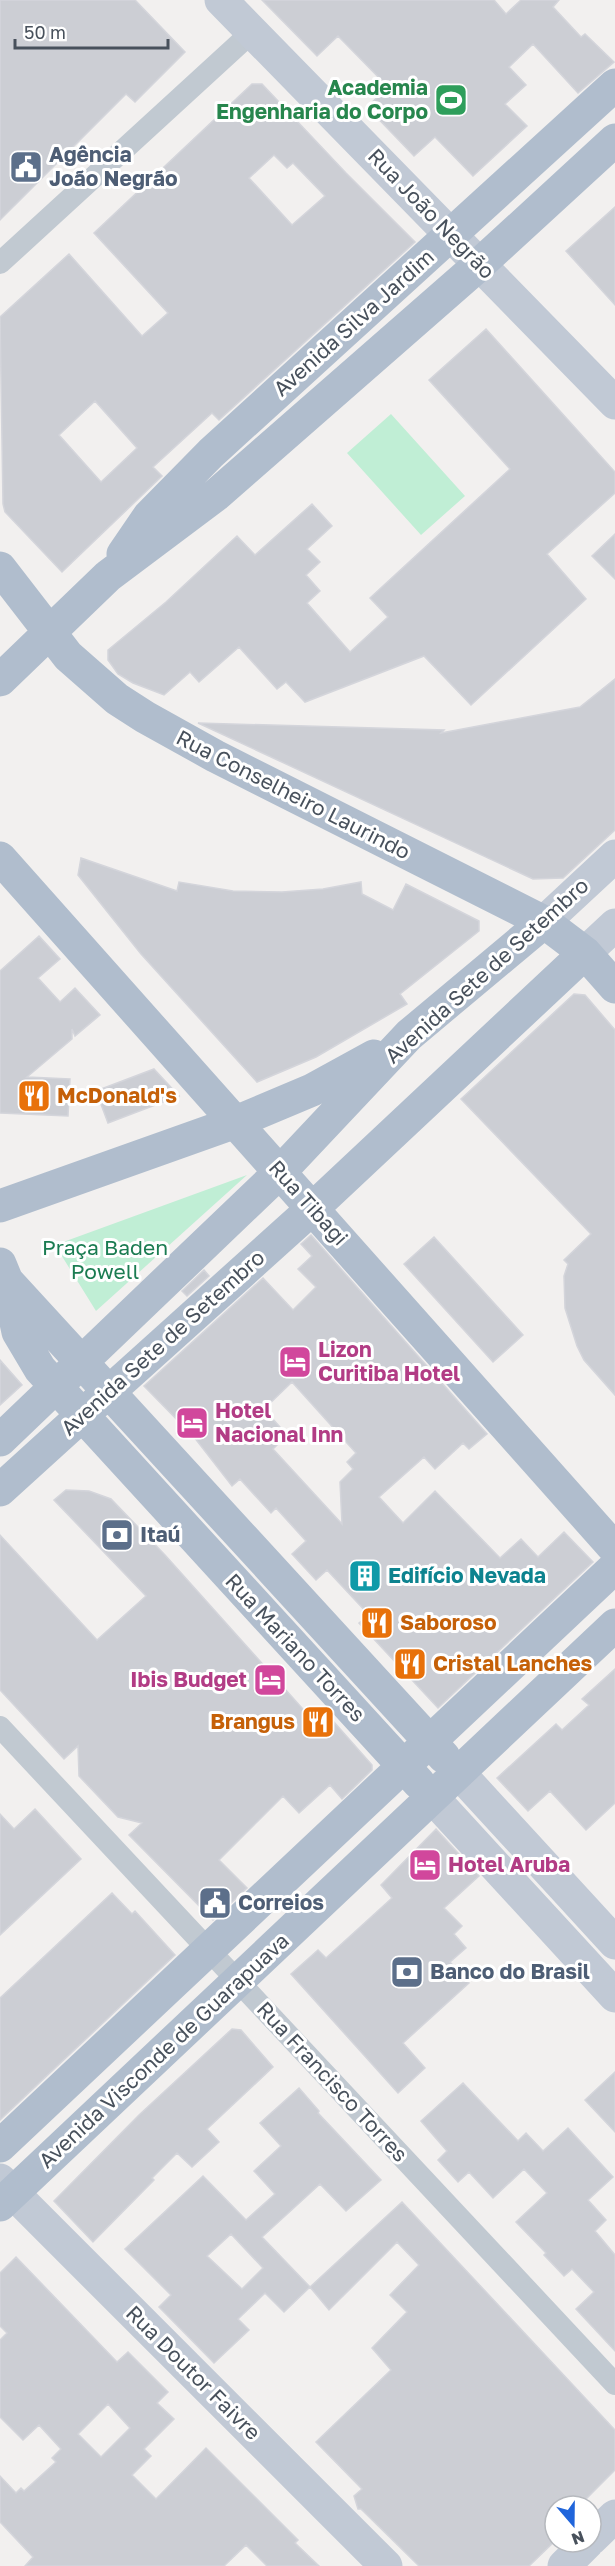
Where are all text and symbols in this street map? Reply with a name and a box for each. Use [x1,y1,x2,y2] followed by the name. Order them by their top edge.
[15,12,168,50] scale bar
[24,21,66,43] text: 50 m
[216,74,428,124] place label: Academia Engenharia do Corpo
[433,82,469,118] sports icon: Academia Engenharia do Corpo
[49,141,178,191] place label: Agência João Negrão
[363,143,501,284] street label: Rua João Negrão
[8,149,44,185] public building icon: Agência João Negrão
[268,243,439,401] street label: Avenida Silva Jardim
[172,724,415,864] street label: Rua Conselheiro Laurindo
[379,872,593,1069] street label: Avenida Sete de Setembro
[16,1078,52,1114] restaurant icon: McDonald's
[57,1082,177,1108] place label: McDonald's
[264,1154,354,1250] street label: Rua Tibagi
[42,1234,168,1284] park label: Praça Baden Powell
[55,1244,269,1441] street label: Avenida Sete de Setembro
[318,1336,460,1386] place label: Lizon Curitiba Hotel
[277,1344,313,1380] hotel icon: Lizon Curitiba Hotel
[215,1397,343,1447] place label: Hotel Nacional Inn
[174,1405,210,1441] hotel icon: Hotel Nacional Inn
[99,1517,135,1553] bank icon: Itaú
[140,1521,180,1547] place label: Itaú
[347,1558,383,1594] building icon: Edifício Nevada
[388,1562,546,1588] place label: Edifício Nevada
[220,1568,371,1727] street label: Rua Mariano Torres
[359,1605,395,1641] restaurant icon: Saboroso
[400,1609,497,1635] place label: Saboroso
[392,1646,428,1682] restaurant icon: Cristal Lanches
[433,1650,593,1676] place label: Cristal Lanches
[252,1662,288,1698] hotel icon: Ibis Budget
[130,1666,247,1692] place label: Ibis Budget
[300,1704,336,1740] restaurant icon: Brangus
[210,1708,295,1734] place label: Brangus
[407,1847,443,1883] hotel icon: Hotel Aruba
[448,1851,570,1877] place label: Hotel Aruba
[197,1885,233,1921] public building icon: Correios
[238,1889,324,1915] place label: Correios
[33,1927,294,2173] street label: Avenida Visconde de Guarapuava
[389,1954,425,1990] bank icon: Banco do Brasil
[430,1958,590,1984] place label: Banco do Brasil
[252,1996,414,2167] street label: Rua Francisco Torres
[121,2300,266,2445] street label: Rua Doutor Faivre
[543,2494,603,2554] north arrow
[569,2527,587,2550] text: N

